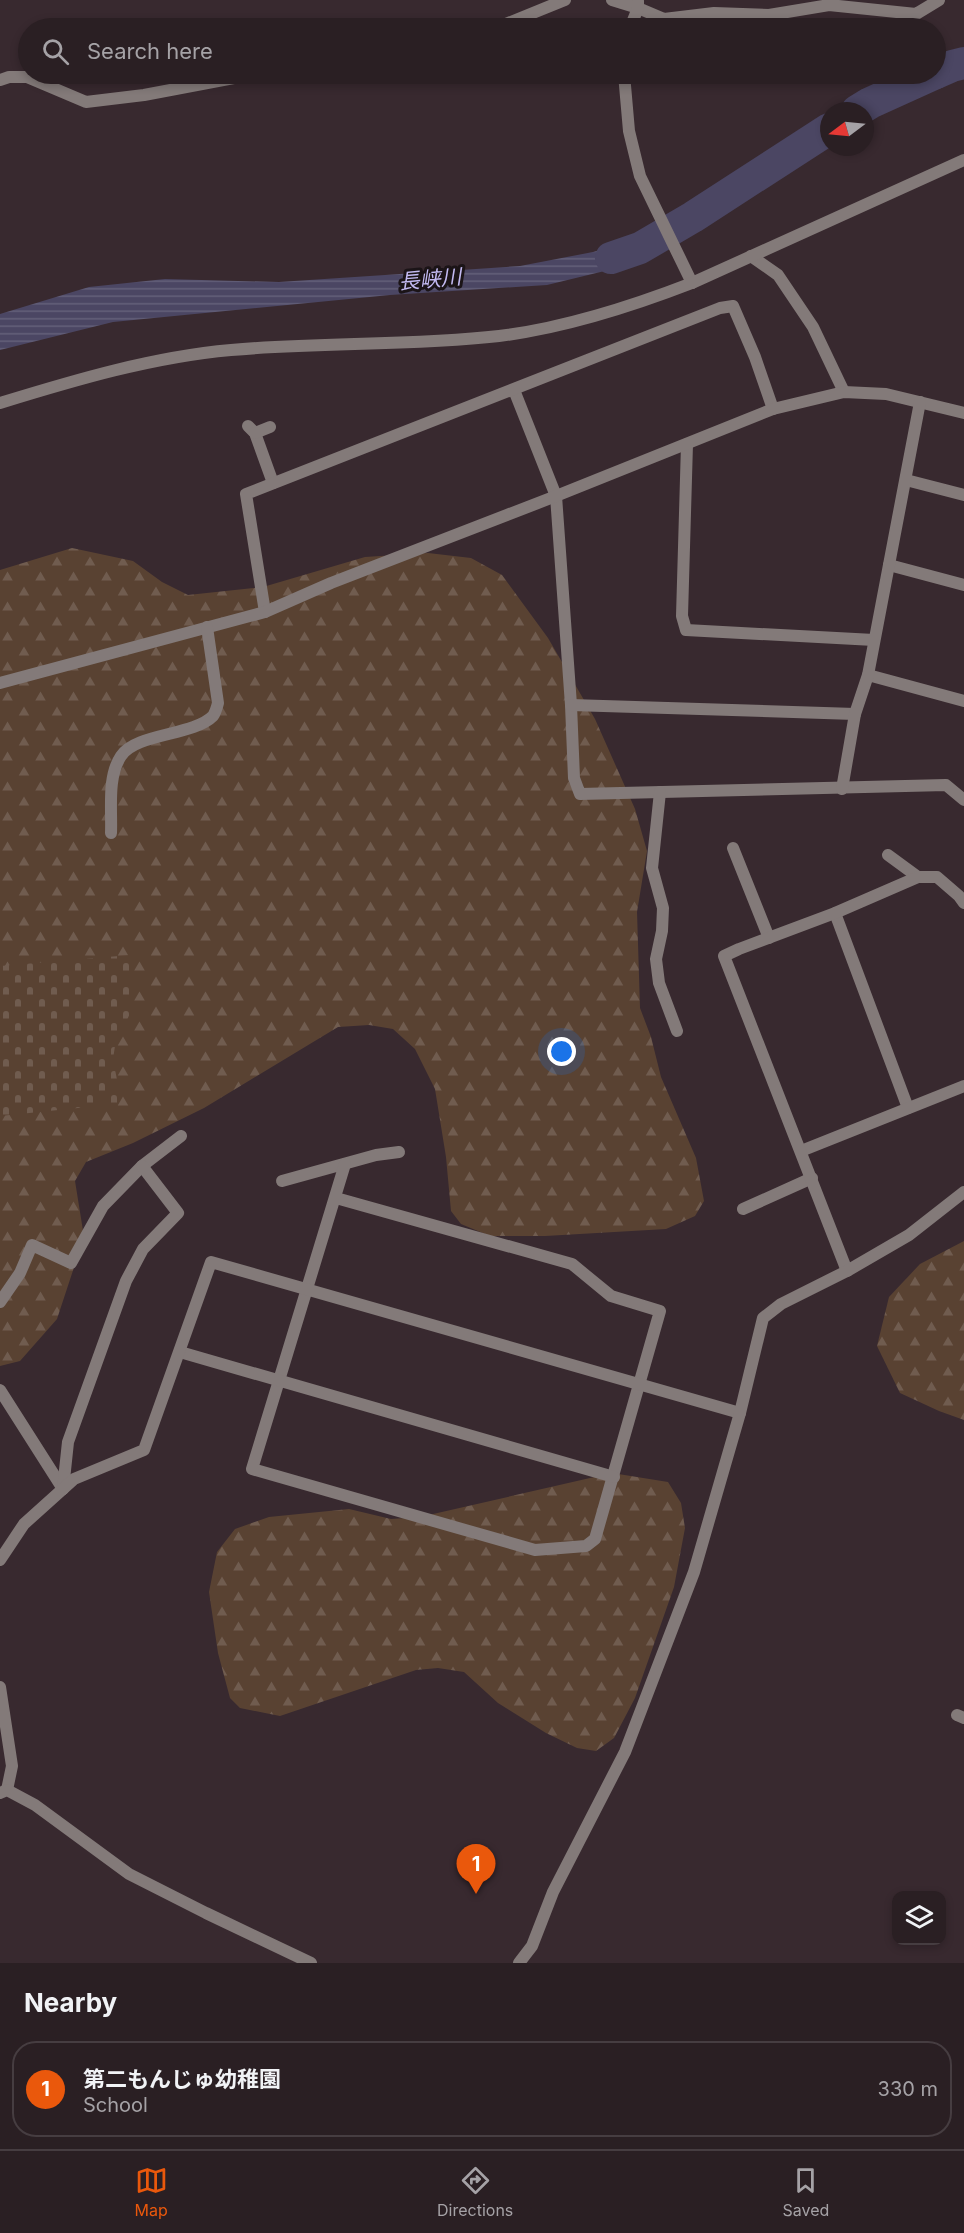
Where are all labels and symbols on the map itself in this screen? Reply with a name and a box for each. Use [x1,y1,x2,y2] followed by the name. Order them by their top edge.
[820,102,874,156] north arrow
[398,264,464,294] water label: 長峡川
[547,1037,576,1066] your location
[456,1844,496,1894] pin: 1

